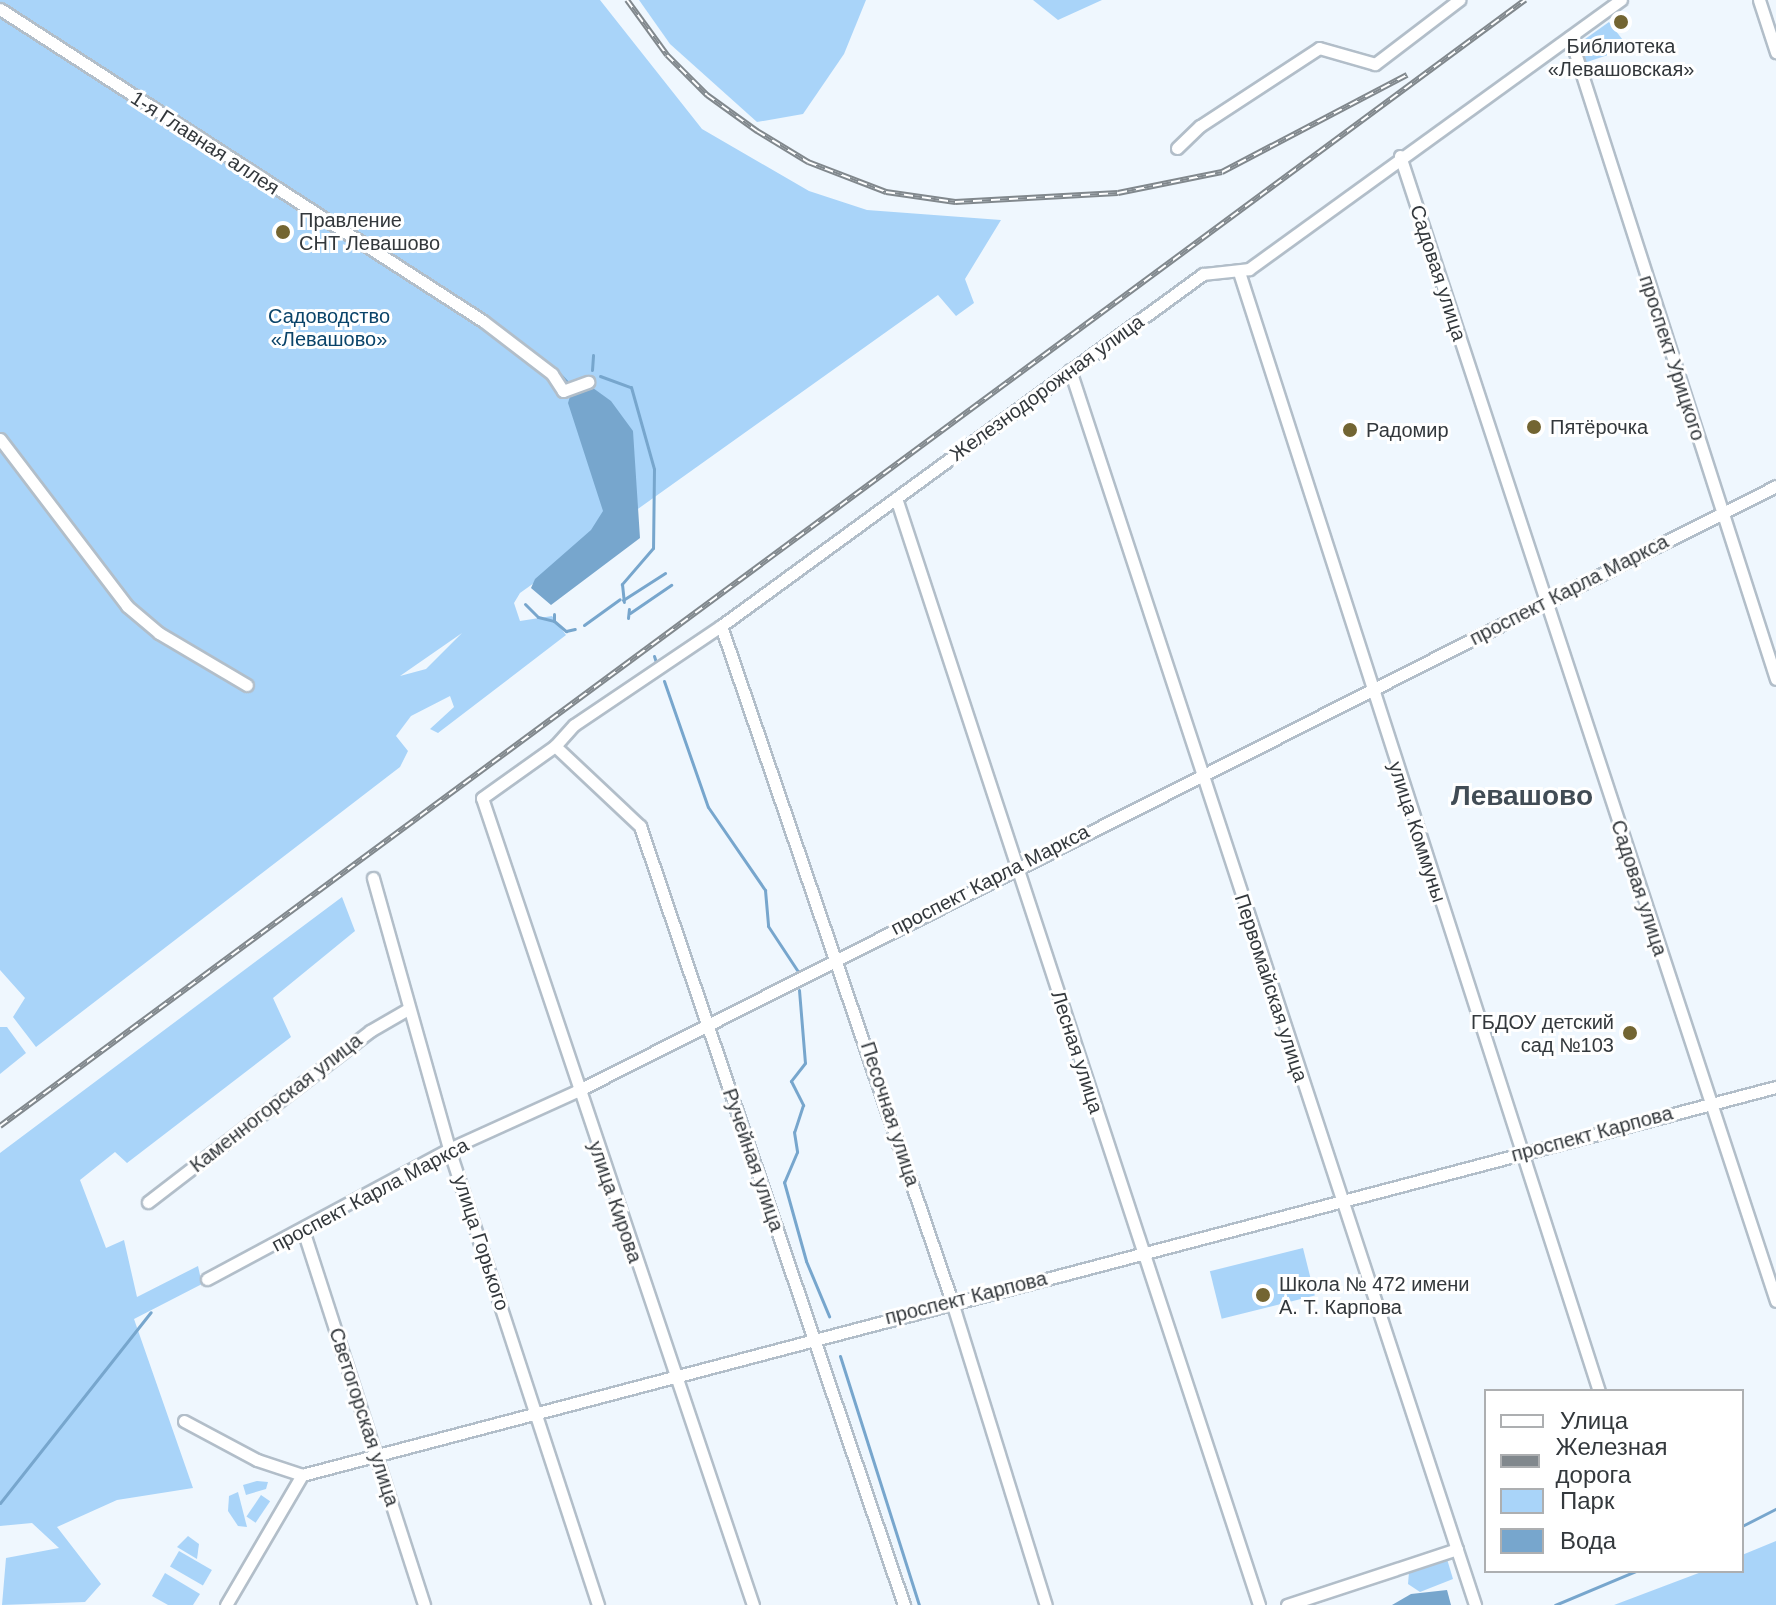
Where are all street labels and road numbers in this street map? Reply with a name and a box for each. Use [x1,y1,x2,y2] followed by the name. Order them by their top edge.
[126,86,284,200] street label: 1-я Главная аллея
[1405,202,1471,344] street label: Садовая улица
[1634,272,1710,444] street label: проспект Урицкого
[945,310,1149,466] street label: Железнодорожная улица
[1466,529,1672,651] street label: проспект Карла Маркса
[1383,759,1451,905] street label: улица Коммуны
[1606,817,1672,959] street label: Садовая улица
[887,819,1093,941] street label: проспект Карла Маркса
[1229,891,1313,1085] street label: Первомайская улица
[1046,988,1108,1116] street label: Лесная улица
[185,1028,367,1178] street label: Каменногорская улица
[855,1039,925,1189] street label: Песочная улица
[717,1085,789,1235] street label: Ручейная улица
[1509,1101,1675,1167] street label: проспект Карпова
[267,1133,473,1257] street label: проспект Карла Маркса
[583,1138,647,1266] street label: улица Кирова
[448,1172,514,1314] street label: улица Горького
[883,1266,1049,1330] street label: проспект Карпова
[324,1325,404,1509] street label: Светогорская улица

